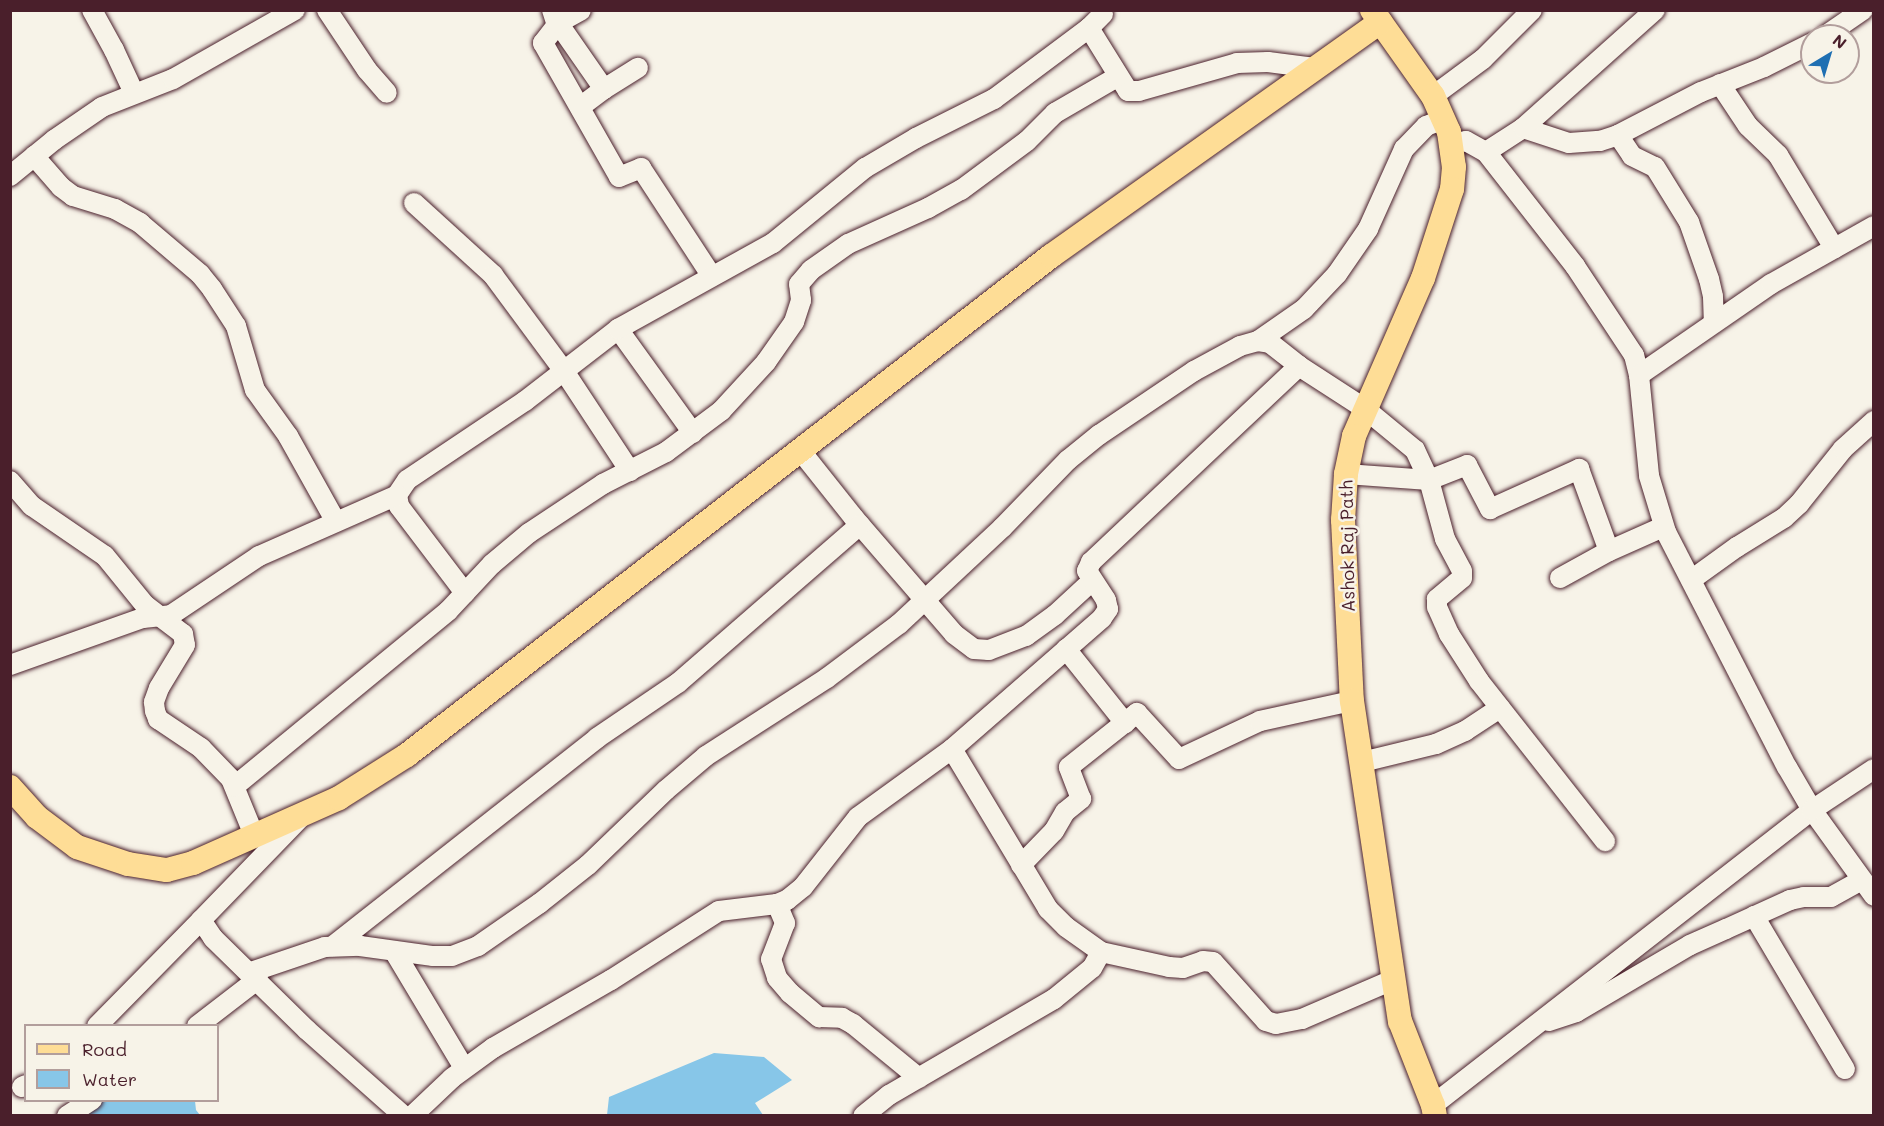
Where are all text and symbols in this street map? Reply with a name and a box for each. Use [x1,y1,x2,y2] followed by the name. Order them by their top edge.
[1800,24,1860,84] north arrow
[1829,29,1851,53] text: N
[1335,480,1359,612] street label: Ashok Raj Path
[24,1024,219,1102] legend
[82,1037,127,1061] text: Road
[82,1067,137,1091] text: Water

